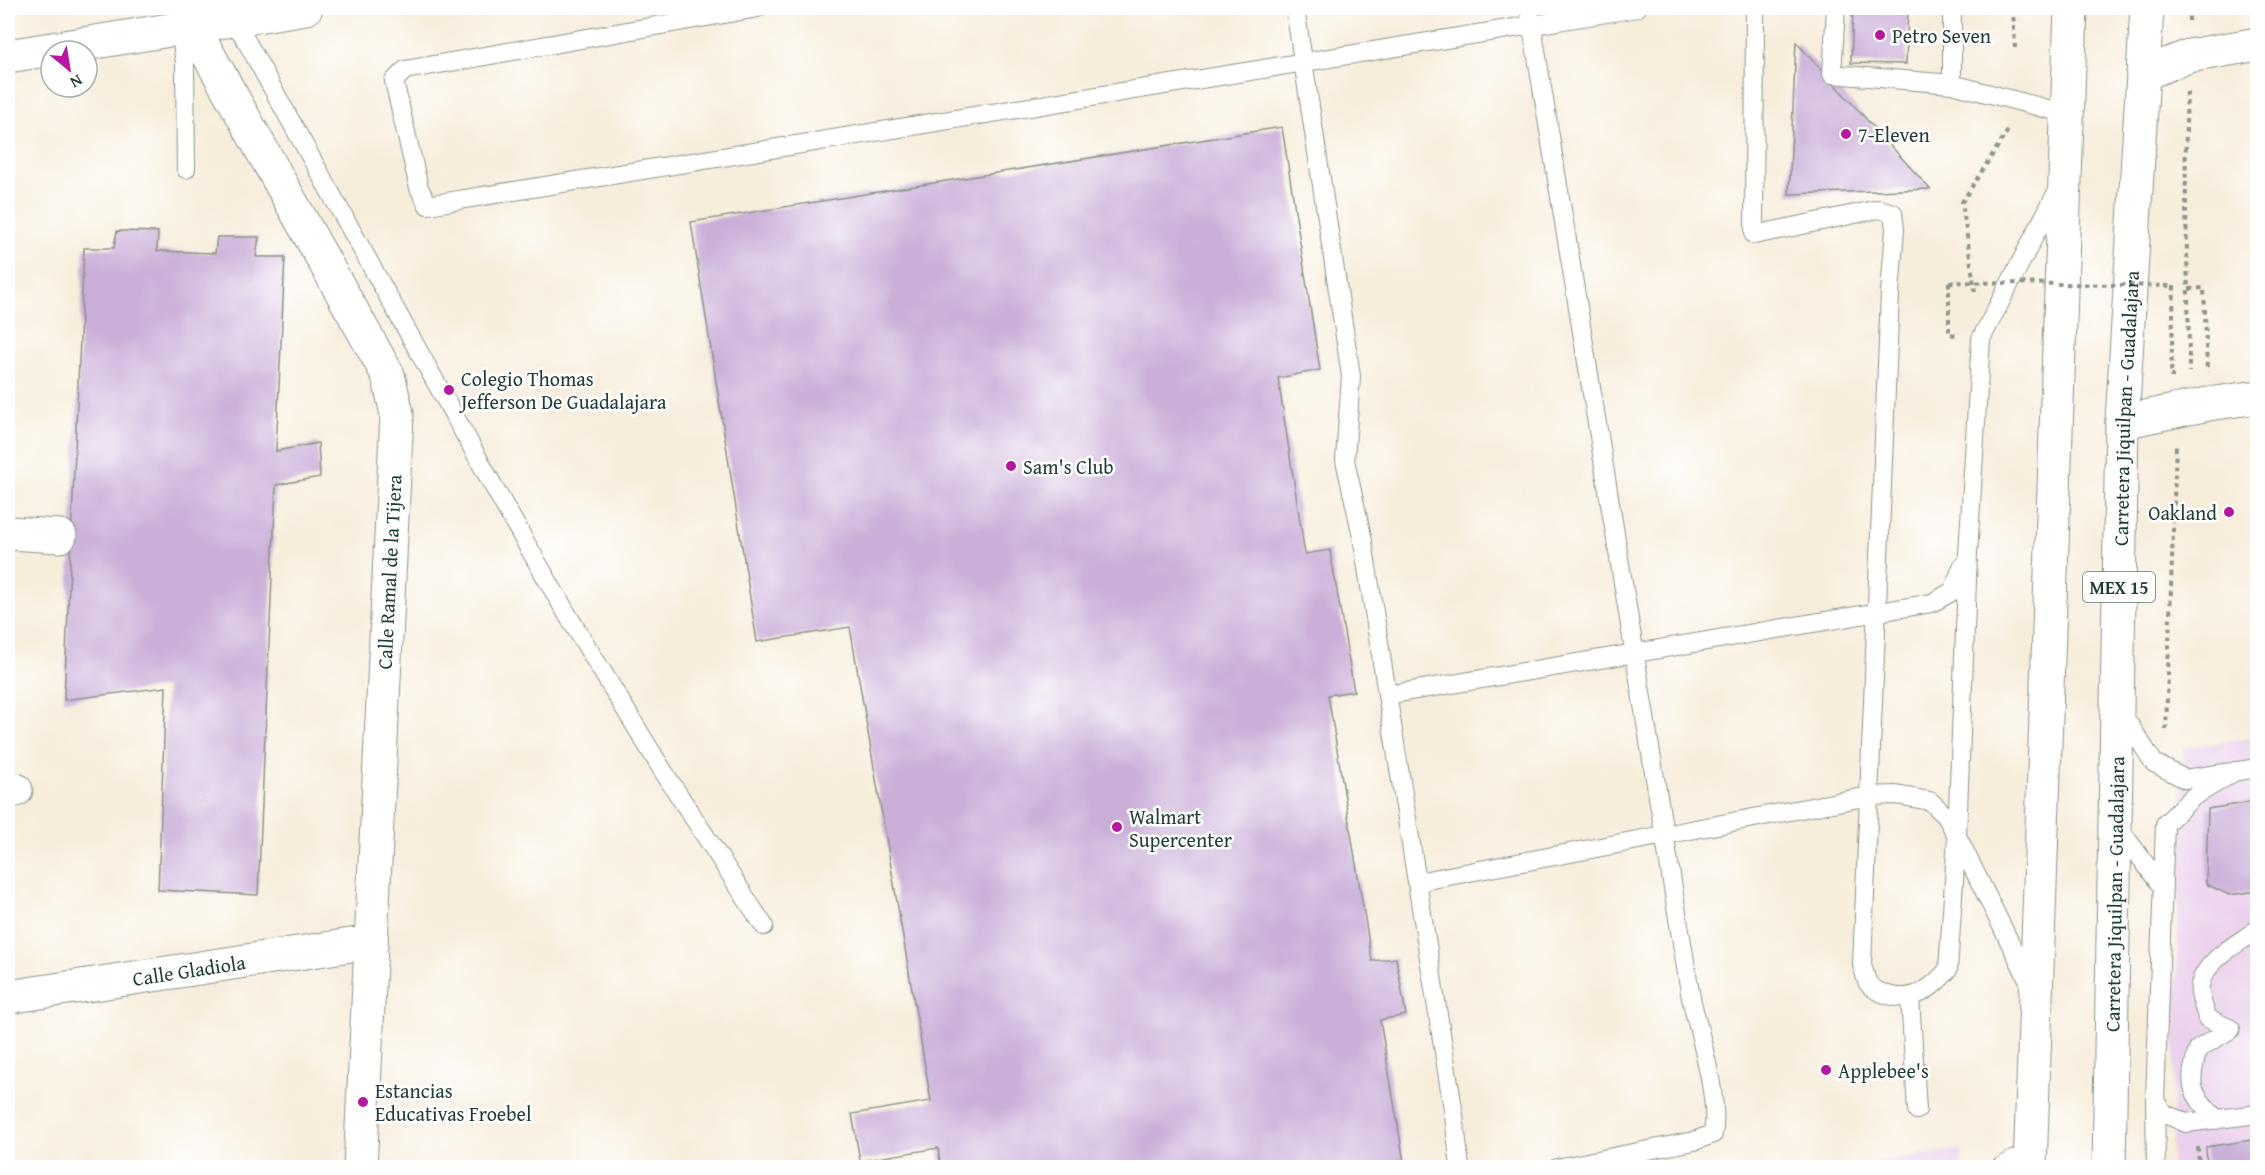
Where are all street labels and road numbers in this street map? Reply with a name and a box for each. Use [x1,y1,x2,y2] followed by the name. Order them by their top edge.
[2105,269,2146,546] street label: Carretera Jiquilpan - Guadalajara
[369,473,409,670] street label: Calle Ramal de la Tijera
[2083,572,2155,602] road number: MEX 15
[2097,755,2131,1032] street label: Carretera Jiquilpan - Guadalajara
[130,947,248,992] street label: Calle Gladiola

